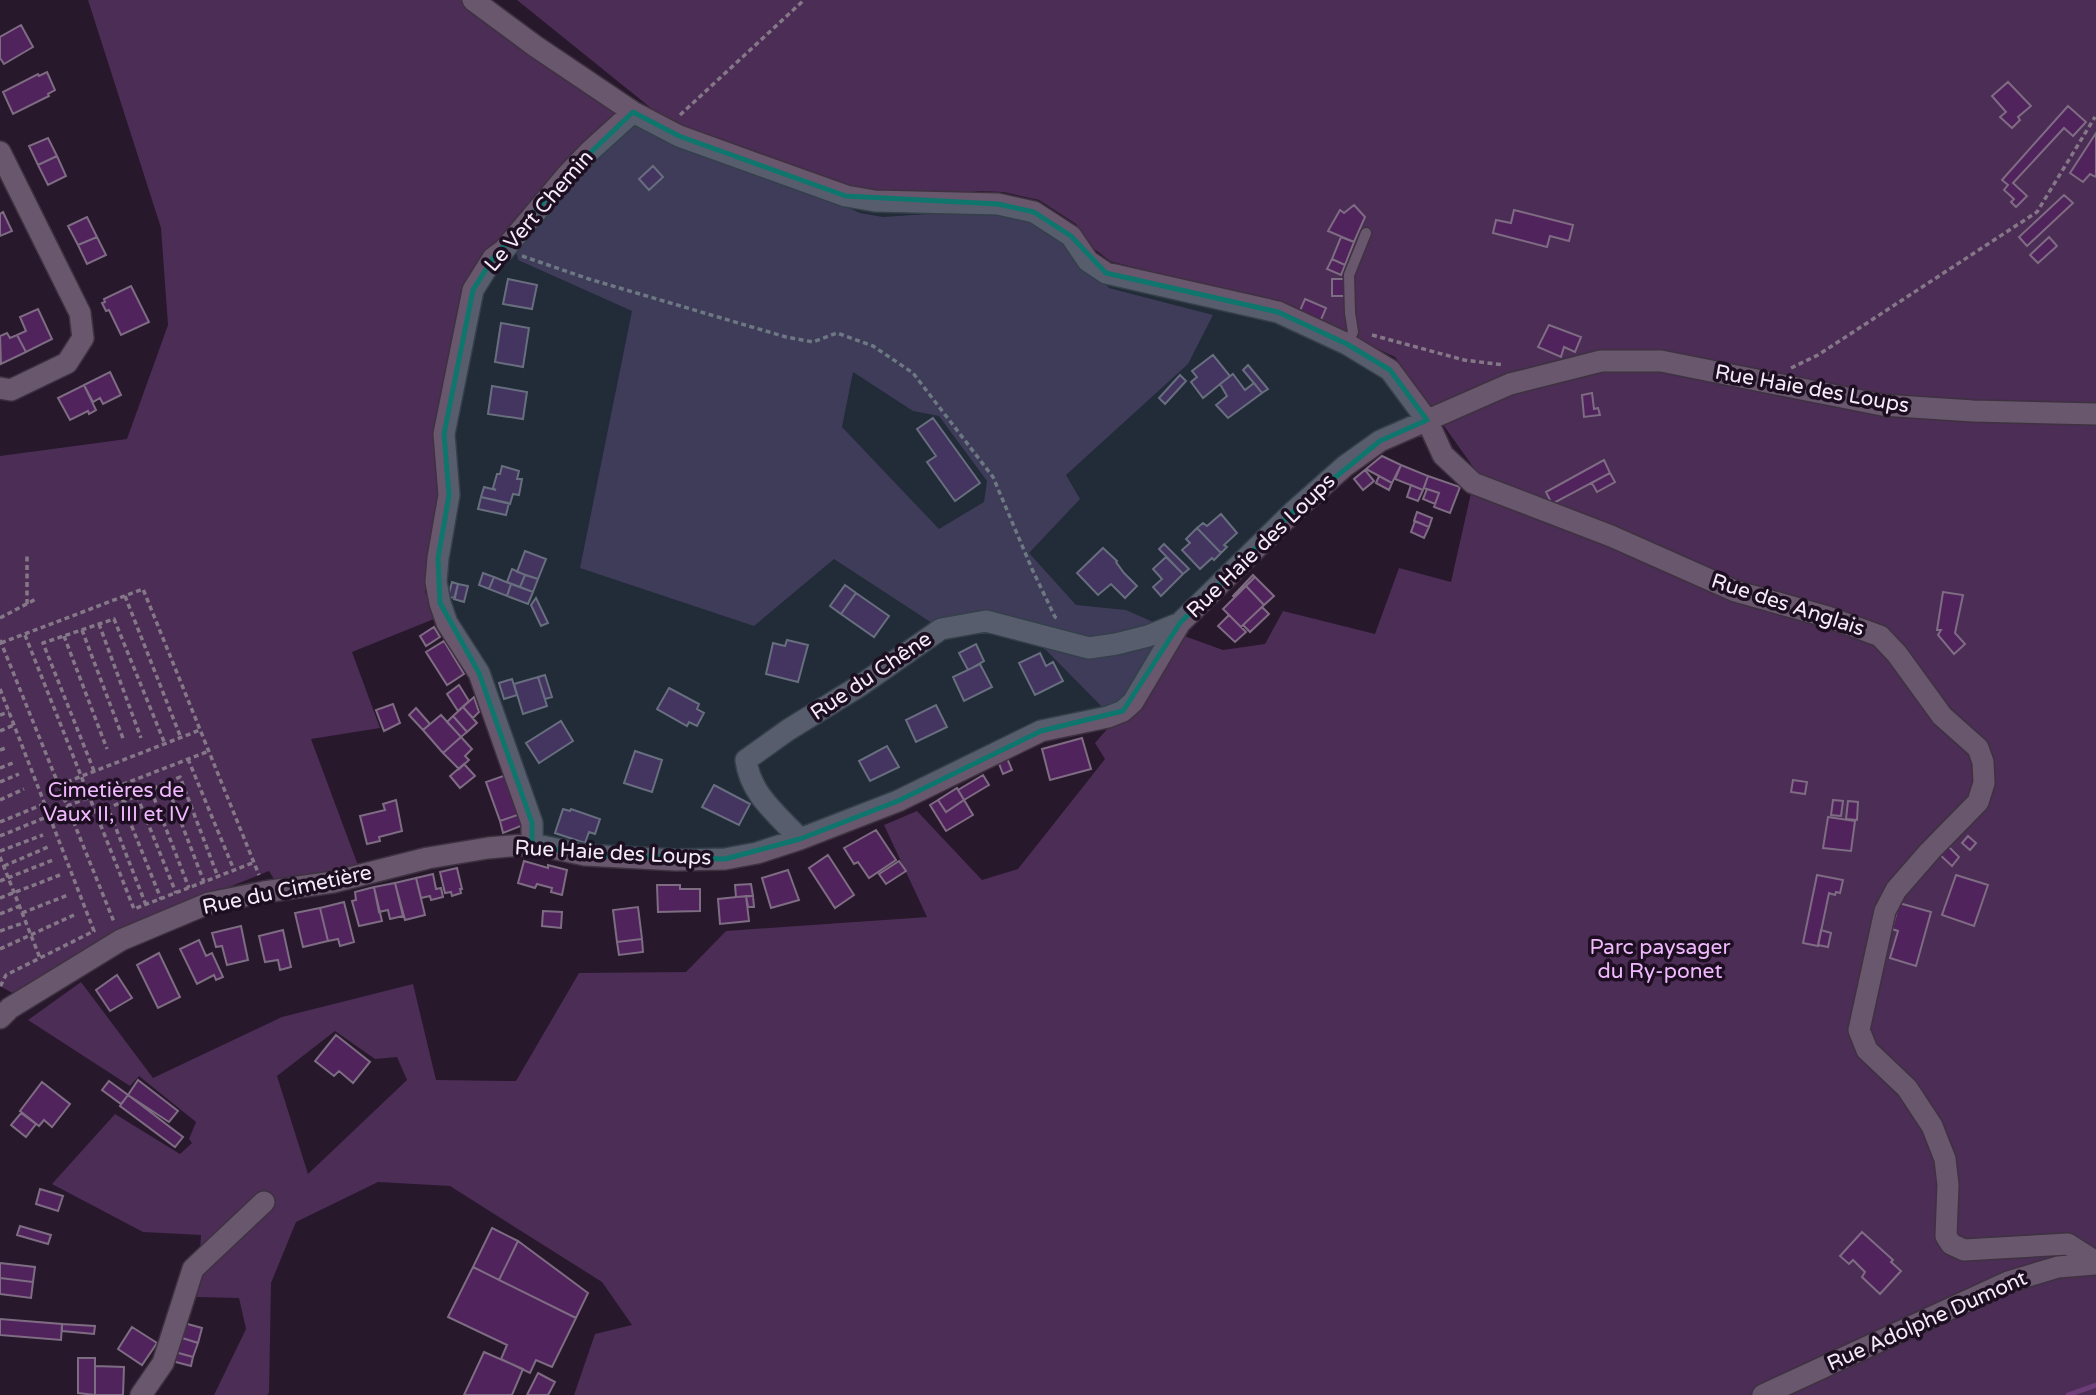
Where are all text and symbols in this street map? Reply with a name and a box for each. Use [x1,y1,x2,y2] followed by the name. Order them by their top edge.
[479,145,599,277] street label: Le Vert Chemin
[1713,360,1911,418] street label: Rue Haie des Loups
[1181,469,1341,623] street label: Rue Haie des Loups
[1708,568,1868,642] street label: Rue des Anglais
[806,626,936,726] street label: Rue du Chêne
[43,778,190,827] park label: Cimetières de Vaux II, III et IV
[514,835,712,871] street label: Rue Haie des Loups
[200,860,374,920] street label: Rue du Cimetière
[1590,935,1730,984] park label: Parc paysager du Ry-ponet
[1823,1266,2031,1376] street label: Rue Adolphe Dumont

